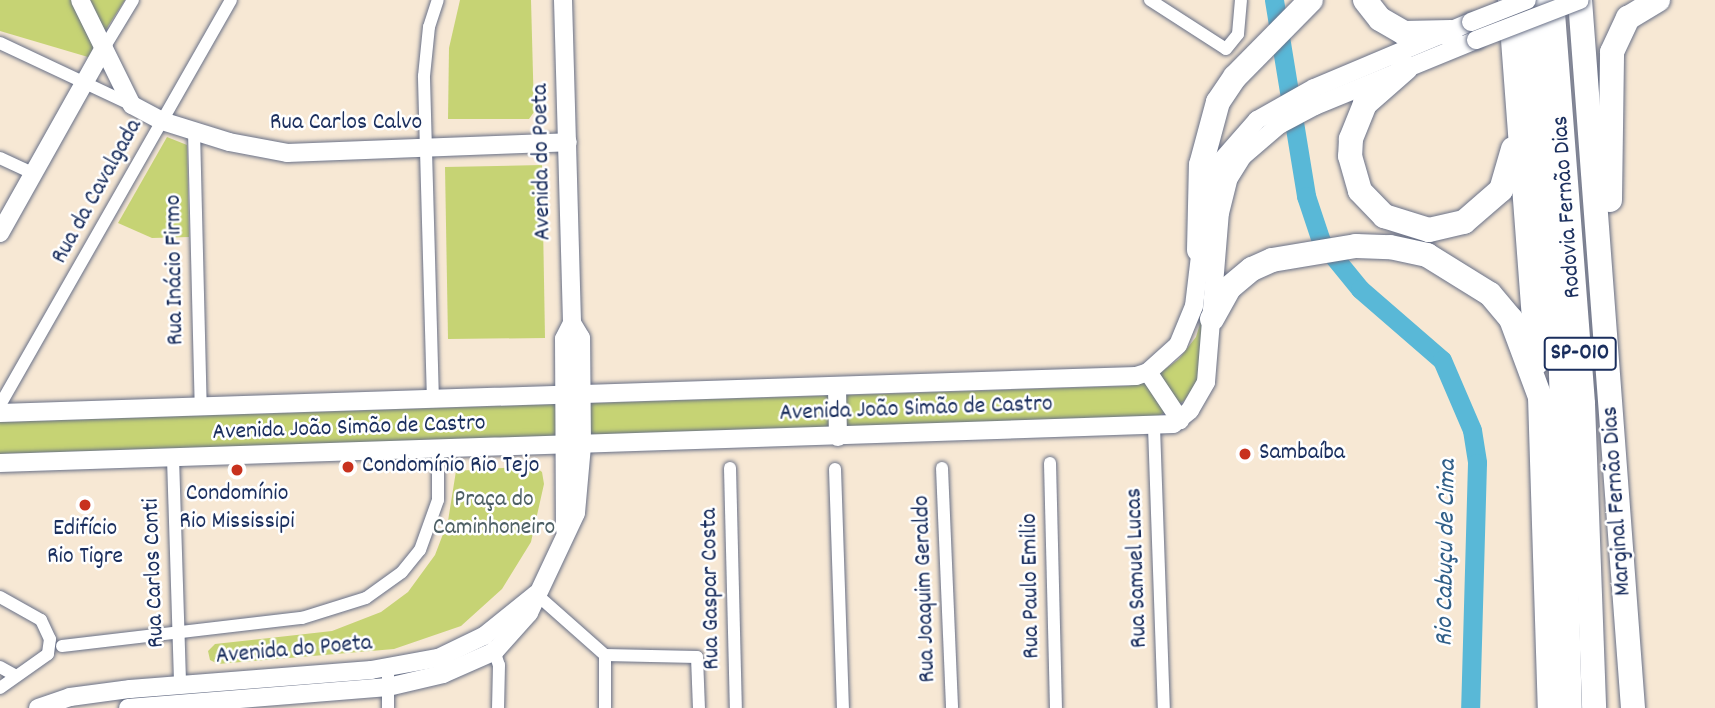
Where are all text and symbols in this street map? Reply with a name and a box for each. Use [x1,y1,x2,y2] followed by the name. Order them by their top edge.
[527,83,559,241] street label: Avenida do Poeta
[270,110,422,138] street label: Rua Carlos Calvo
[46,115,150,269] street label: Rua da Cavalgada
[1547,115,1589,299] street label: Rodovia Fernão Dias
[160,194,192,346] street label: Rua Inácio Firmo
[1543,334,1617,374] road number: SP-010
[779,391,1053,429] street label: Avenida João Simão de Castro
[1597,405,1639,597] street label: Marginal Fernão Dias
[212,410,486,448] street label: Avenida João Simão de Castro
[1259,440,1345,468] place label: Sambaíba
[1237,446,1253,462] marker: Sambaíba
[362,453,540,481] place label: Condomínio Rio Tejo
[340,459,356,475] marker: Condomínio Rio Tejo
[1430,459,1464,647] water label: Rio Cabuçu de Cima
[229,462,245,478] marker: Condomínio Rio Mississipi
[179,481,295,537] place label: Condomínio Rio Mississipi
[433,487,555,543] park label: Praça do Caminhoneiro
[1121,487,1155,649] street label: Rua Samuel Lucas
[908,495,944,683] street label: Rua Joaquim Geraldo
[77,497,93,513] marker: Edifício Rio Tigre
[138,498,172,648] street label: Rua Carlos Conti
[696,508,728,670] street label: Rua Gaspar Costa
[1016,513,1048,659] street label: Rua Paulo Emilio
[47,516,123,572] place label: Edifício Rio Tigre
[215,630,373,672] street label: Avenida do Poeta

